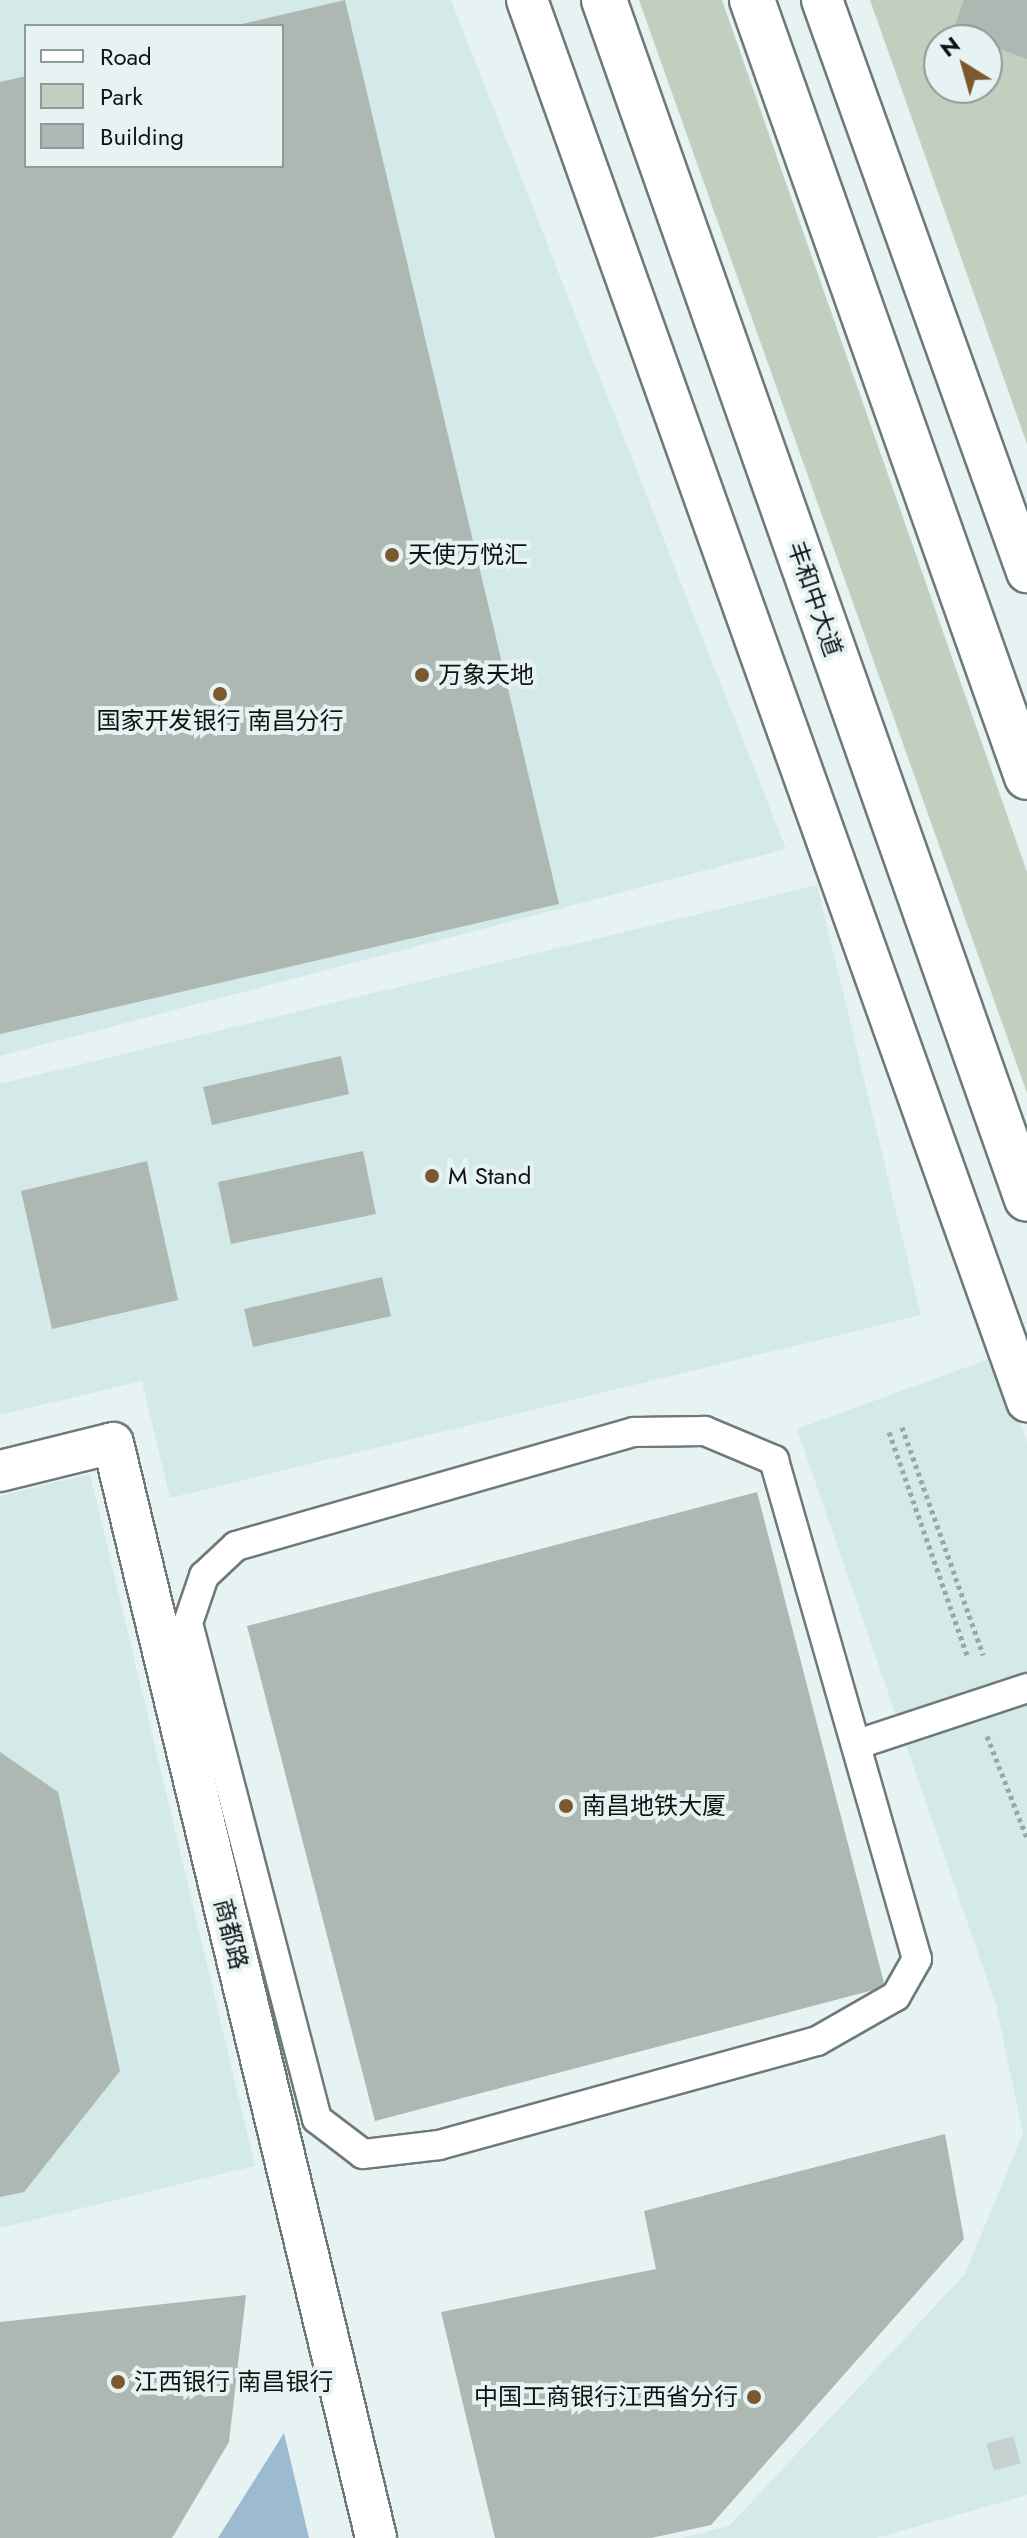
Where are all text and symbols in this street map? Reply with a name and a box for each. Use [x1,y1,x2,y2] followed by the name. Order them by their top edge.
[24,24,284,168] legend
[923,24,1003,104] north arrow
[933,28,966,64] text: N
[100,39,152,74] text: Road
[100,79,143,114] text: Park
[100,119,184,154] text: Building
[782,538,848,660] street label: 丰和中大道
[408,541,528,569] place label: 天使万悦汇
[383,546,401,564] marker: 天使万悦汇
[438,661,534,689] place label: 万象天地
[413,666,431,684] marker: 万象天地
[211,685,229,703] marker: 国家开发银行 南昌分行
[96,707,344,735] place label: 国家开发银行 南昌分行
[448,1162,531,1190] place label: M Stand
[423,1167,441,1185] marker: M Stand
[582,1792,726,1820] place label: 南昌地铁大厦
[557,1797,575,1815] marker: 南昌地铁大厦
[208,1896,254,1972] street label: 商都路
[134,2368,333,2396] place label: 江西银行 南昌银行
[109,2373,127,2391] marker: 江西银行 南昌银行
[474,2383,738,2411] place label: 中国工商银行江西省分行
[745,2388,763,2406] marker: 中国工商银行江西省分行

